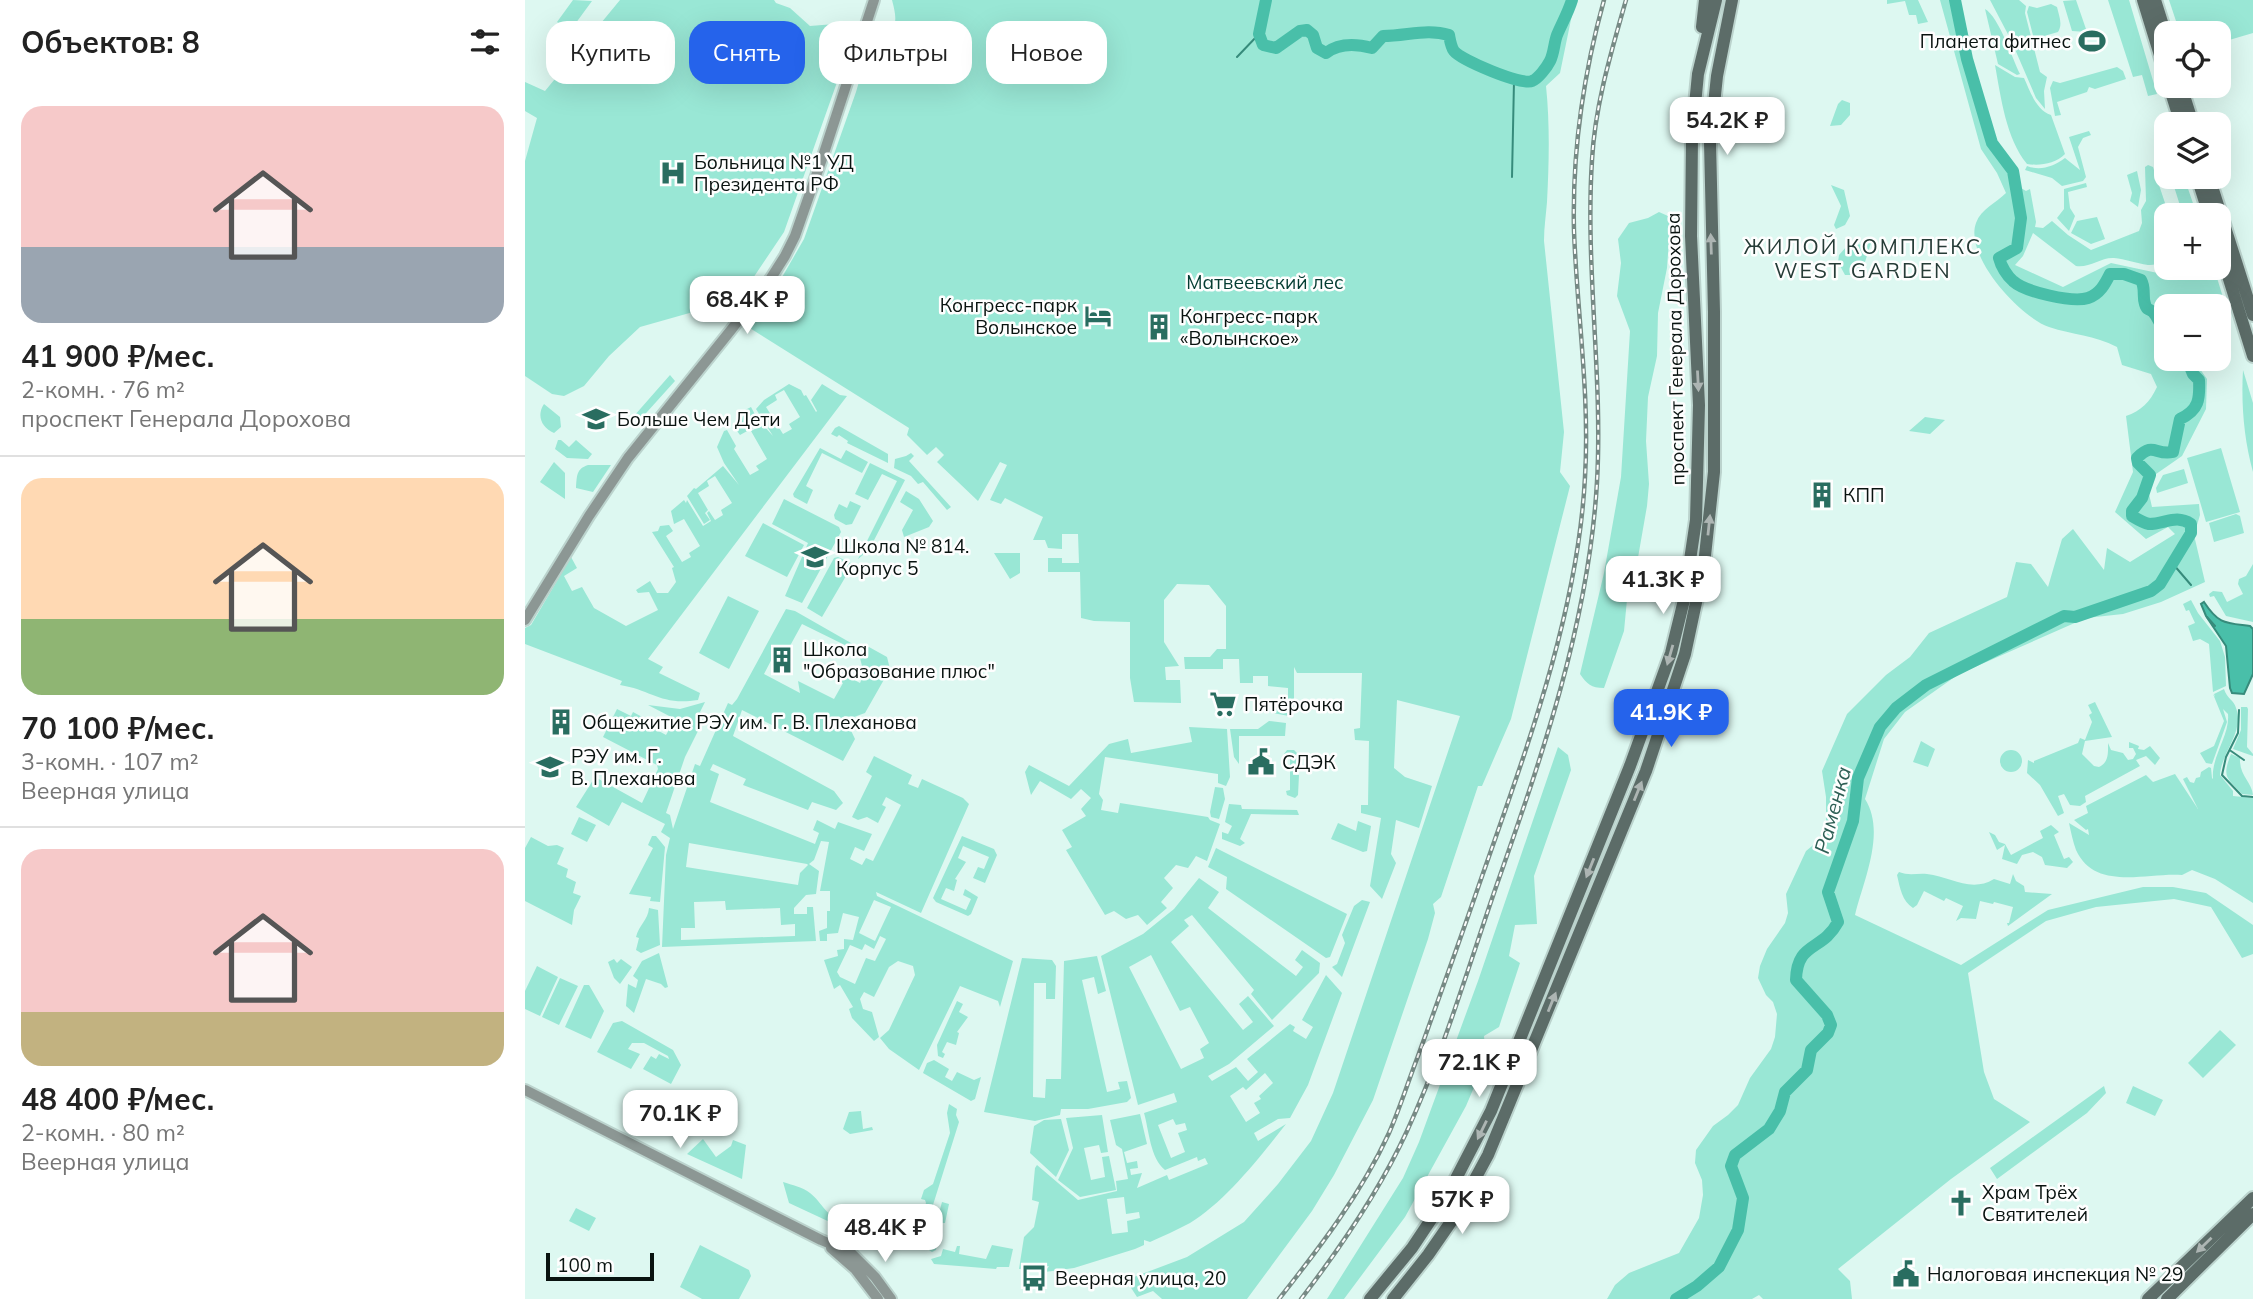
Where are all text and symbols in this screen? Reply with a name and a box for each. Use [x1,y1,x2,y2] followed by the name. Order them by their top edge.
[546,21,675,84] chip: Купить
[689,21,805,84] chip: Снять
[819,21,972,84] chip: Фильтры
[986,21,1107,84] chip: Новое
[2154,21,2231,371] map controls
[2154,21,2231,98] button: locate
[21,23,200,61] text: Объектов: 8
[466,23,504,61] icon: filters
[2077,26,2107,56] sports icon: Планета фитнес
[1920,29,2071,53] place label: Планета фитнес
[1662,97,1792,157] pin: 54.2K ₽
[1686,105,1768,134] text: 54.2K ₽
[2154,112,2231,189] button: layers
[694,150,854,196] place label: Больница №1 УД Президента РФ
[200,152,326,278] icon: home
[658,158,688,188] hospital icon: Больница №1 УД Президента РФ
[2154,203,2231,280] button: +
[1661,212,1689,486] street label: проспект Генерала Дорохова
[1706,233,1717,255] one-way arrow
[1744,233,1982,283] district label: ЖИЛОЙ КОМПЛЕКС WEST GARDEN
[1186,270,1344,294] park label: Матвеевский лес
[682,276,812,336] pin: 68.4K ₽
[706,284,788,313] text: 68.4K ₽
[940,293,1078,339] place label: Конгресс-парк Волынское
[2154,294,2231,371] button: −
[1083,301,1113,331] hotel icon: Конгресс-парк Волынское
[1180,304,1318,350] place label: Конгресс-парк «Волынское»
[1144,312,1174,342] building icon: Конгресс-парк «Волынское»
[21,337,214,375] text: 41 900 ₽/мес.
[1693,370,1704,392] one-way arrow
[21,375,185,404] text: 2-комн. · 76 m²
[21,404,351,433] text: проспект Генерала Дорохова
[581,404,611,434] school or university icon: Больше Чем Дети
[617,407,780,431] place label: Больше Чем Дети
[1807,480,1837,510] building icon: КПП
[1843,483,1885,507] place label: КПП
[1704,514,1715,536] one-way arrow
[200,524,326,650] icon: home
[836,534,969,580] place label: Школа № 814. Корпус 5
[800,542,830,572] school or university icon: Школа № 814. Корпус 5
[1598,556,1728,616] pin: 41.3K ₽
[1622,564,1704,593] text: 41.3K ₽
[803,637,995,683] place label: Школа "Образование плюс"
[1664,644,1674,665] one-way arrow
[767,645,797,675] building icon: Школа "Образование плюс"
[1208,689,1238,719] supermarket icon: Пятёрочка
[1606,690,1736,749] pin: 41.9K ₽
[1244,692,1343,716] place label: Пятёрочка
[1630,697,1712,726] text: 41.9K ₽
[546,707,576,737] building icon: Общежитие РЭУ им. Г. В. Плеханова
[21,709,214,747] text: 70 100 ₽/мес.
[582,710,917,734] place label: Общежитие РЭУ им. Г. В. Плеханова
[571,744,696,790] place label: РЭУ им. Г. В. Плеханова
[21,747,199,776] text: 3-комн. · 107 m²
[1246,747,1276,777] public building icon: СДЭК
[1282,750,1336,774] place label: СДЭК
[535,752,565,782] school or university icon: РЭУ им. Г. В. Плеханова
[1808,764,1856,856] water label: Раменка
[21,776,190,805] text: Веерная улица
[1632,780,1643,801] one-way arrow
[1584,857,1595,878] one-way arrow
[200,895,326,1021] icon: home
[1547,991,1558,1012] one-way arrow
[1414,1040,1544,1099] pin: 72.1K ₽
[1438,1047,1520,1076] text: 72.1K ₽
[21,1080,214,1118] text: 48 400 ₽/мес.
[615,1090,745,1150] pin: 70.1K ₽
[639,1098,721,1127] text: 70.1K ₽
[21,1118,185,1147] text: 2-комн. · 80 m²
[1477,1120,1488,1140] one-way arrow
[21,1147,190,1176] text: Веерная улица
[1413,1176,1511,1236] pin: 57K ₽
[1982,1180,2088,1226] place label: Храм Трёх Святителей
[1430,1184,1494,1213] text: 57K ₽
[1946,1188,1976,1218] church icon: Храм Трёх Святителей
[820,1204,950,1264] pin: 48.4K ₽
[844,1212,926,1241] text: 48.4K ₽
[2196,1237,2213,1253] one-way arrow
[546,1250,655,1282] scale bar
[557,1253,613,1277] text: 100 m
[1891,1259,1921,1289] public building icon: Налоговая инспекция № 29
[1927,1262,2183,1286] place label: Налоговая инспекция № 29
[1019,1263,1049,1293] bus stop icon: Веерная улица, 20
[1055,1266,1226,1290] place label: Веерная улица, 20

